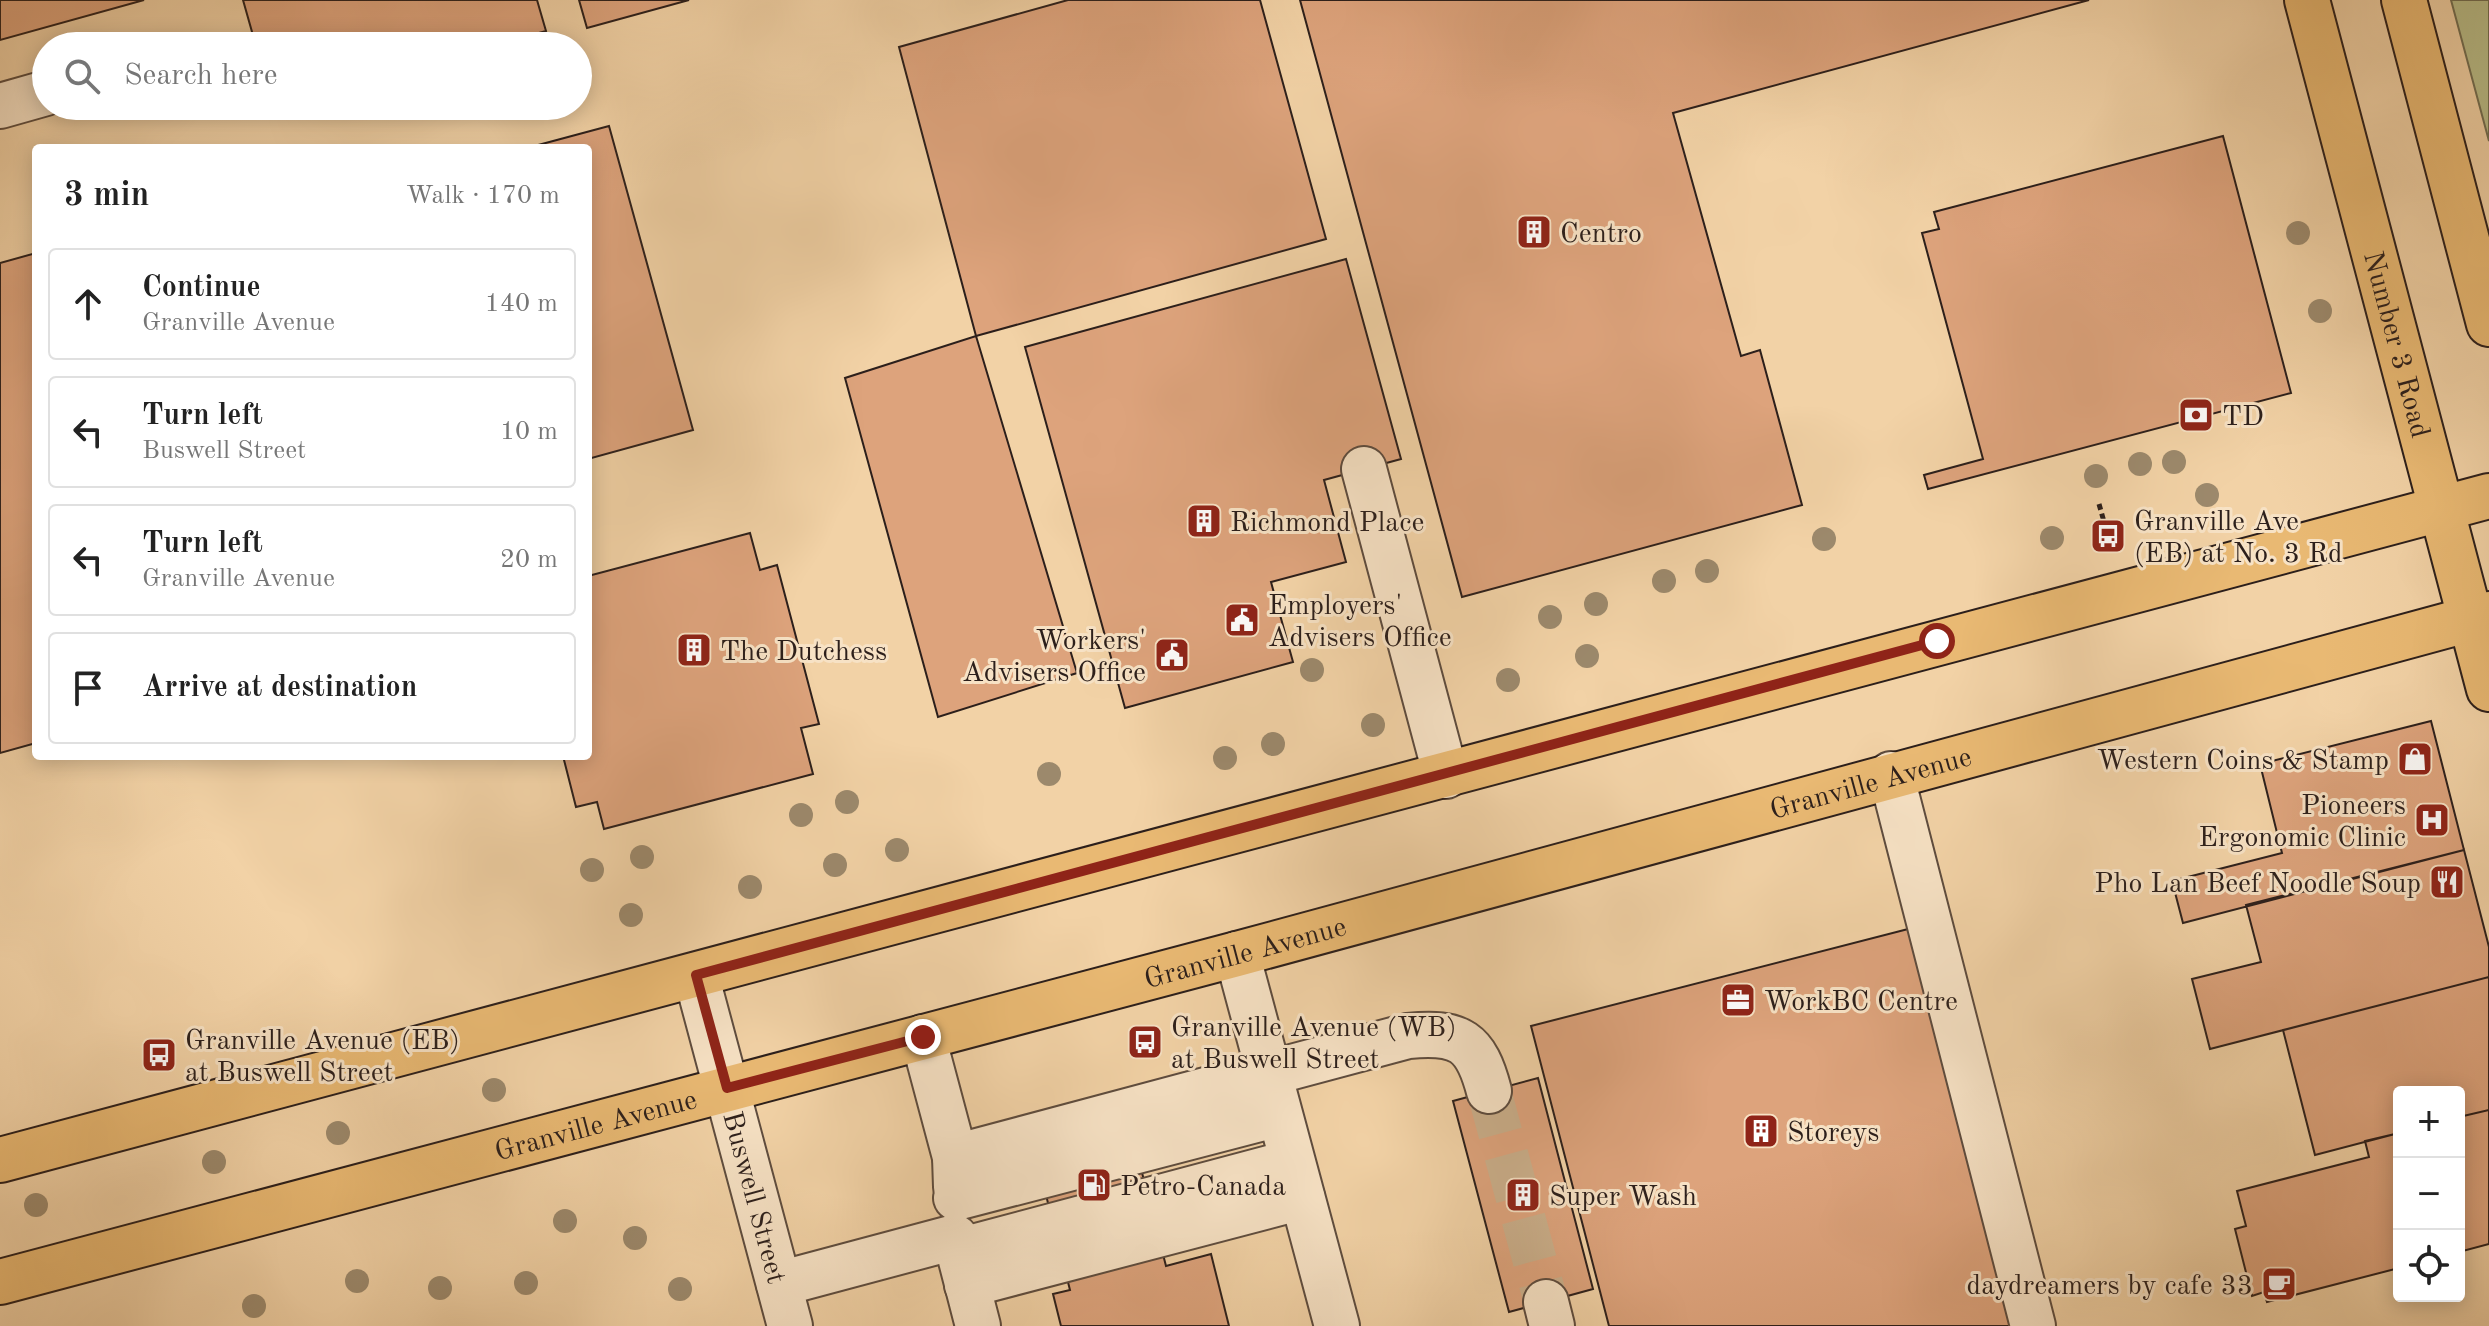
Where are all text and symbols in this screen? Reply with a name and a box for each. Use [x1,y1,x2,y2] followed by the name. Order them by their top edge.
[32,32,592,120] search box
[60,54,104,98] icon: search
[124,61,278,91] text: Search here
[64,179,149,213] text: 3 min
[406,183,560,209] text: Walk · 170 m
[1515,213,1553,251] building icon: Centro
[1560,221,1642,249] place label: Centro
[2357,249,2433,441] street label: Number 3 Road
[142,273,261,303] text: Continue
[66,282,110,326] icon: ahead
[485,291,558,317] text: 140 m
[142,310,335,336] text: Granville Avenue
[2177,396,2215,434] bank icon: TD
[142,401,263,431] text: Turn left
[2222,404,2264,432] place label: TD
[66,410,110,454] icon: left
[500,419,558,445] text: 10 m
[142,438,306,464] text: Buswell Street
[1185,502,1223,540] building icon: Richmond Place
[2134,509,2343,569] place label: Granville Ave (EB) at No. 3 Rd
[1230,510,1424,538] place label: Richmond Place
[2089,517,2127,555] bus stop icon: Granville Ave (EB) at No. 3 Rd
[142,529,263,559] text: Turn left
[66,538,110,582] icon: left
[500,547,558,573] text: 20 m
[142,566,335,592] text: Granville Avenue
[1268,593,1452,653] place label: Employers' Advisers Office
[1223,601,1261,639] public building icon: Employers' Advisers Office
[1919,623,1955,659] route start
[962,628,1146,688] place label: Workers' Advisers Office
[675,631,713,669] building icon: The Dutchess
[1153,636,1191,674] public building icon: Workers' Advisers Office
[720,639,887,667] place label: The Dutchess
[66,666,110,710] icon: arrive
[142,673,417,703] text: Arrive at destination
[2396,740,2434,778] shop icon: Western Coins & Stamp
[1767,744,1975,826] street label: Granville Avenue
[2097,748,2389,776] place label: Western Coins & Stamp
[2199,793,2406,853] place label: Pioneers Ergonomic Clinic
[2413,801,2451,839] hospital icon: Pioneers Ergonomic Clinic
[2428,863,2466,901] restaurant icon: Pho Lan Beef Noodle Soup
[2094,871,2421,899] place label: Pho Lan Beef Noodle Soup
[1142,914,1350,995] street label: Granville Avenue
[1719,981,1757,1019] office icon: WorkBC Centre
[1764,989,1958,1017] place label: WorkBC Centre
[1171,1015,1457,1075] place label: Granville Avenue (WB) at Buswell Street
[905,1019,941,1055] route end
[1126,1023,1164,1061] bus stop icon: Granville Avenue (WB) at Buswell Street
[185,1028,460,1088] place label: Granville Avenue (EB) at Buswell Street
[140,1036,178,1074] bus stop icon: Granville Avenue (EB) at Buswell Street
[2393,1086,2465,1302] map controls
[2393,1086,2465,1158] button: +
[492,1087,700,1167] street label: Granville Avenue
[716,1109,789,1287] street label: Buswell Street
[1742,1112,1780,1150] building icon: Storeys
[1787,1120,1879,1148] place label: Storeys
[2393,1158,2465,1230] button: −
[1075,1166,1113,1204] fuel station icon: Petro-Canada
[1120,1174,1286,1202] place label: Petro-Canada
[1504,1176,1542,1214] building icon: Super Wash
[1549,1184,1697,1212] place label: Super Wash
[2393,1230,2465,1302] button: locate
[2260,1265,2298,1303] cafe icon: daydreamers by cafe 33
[1967,1273,2253,1301] place label: daydreamers by cafe 33

